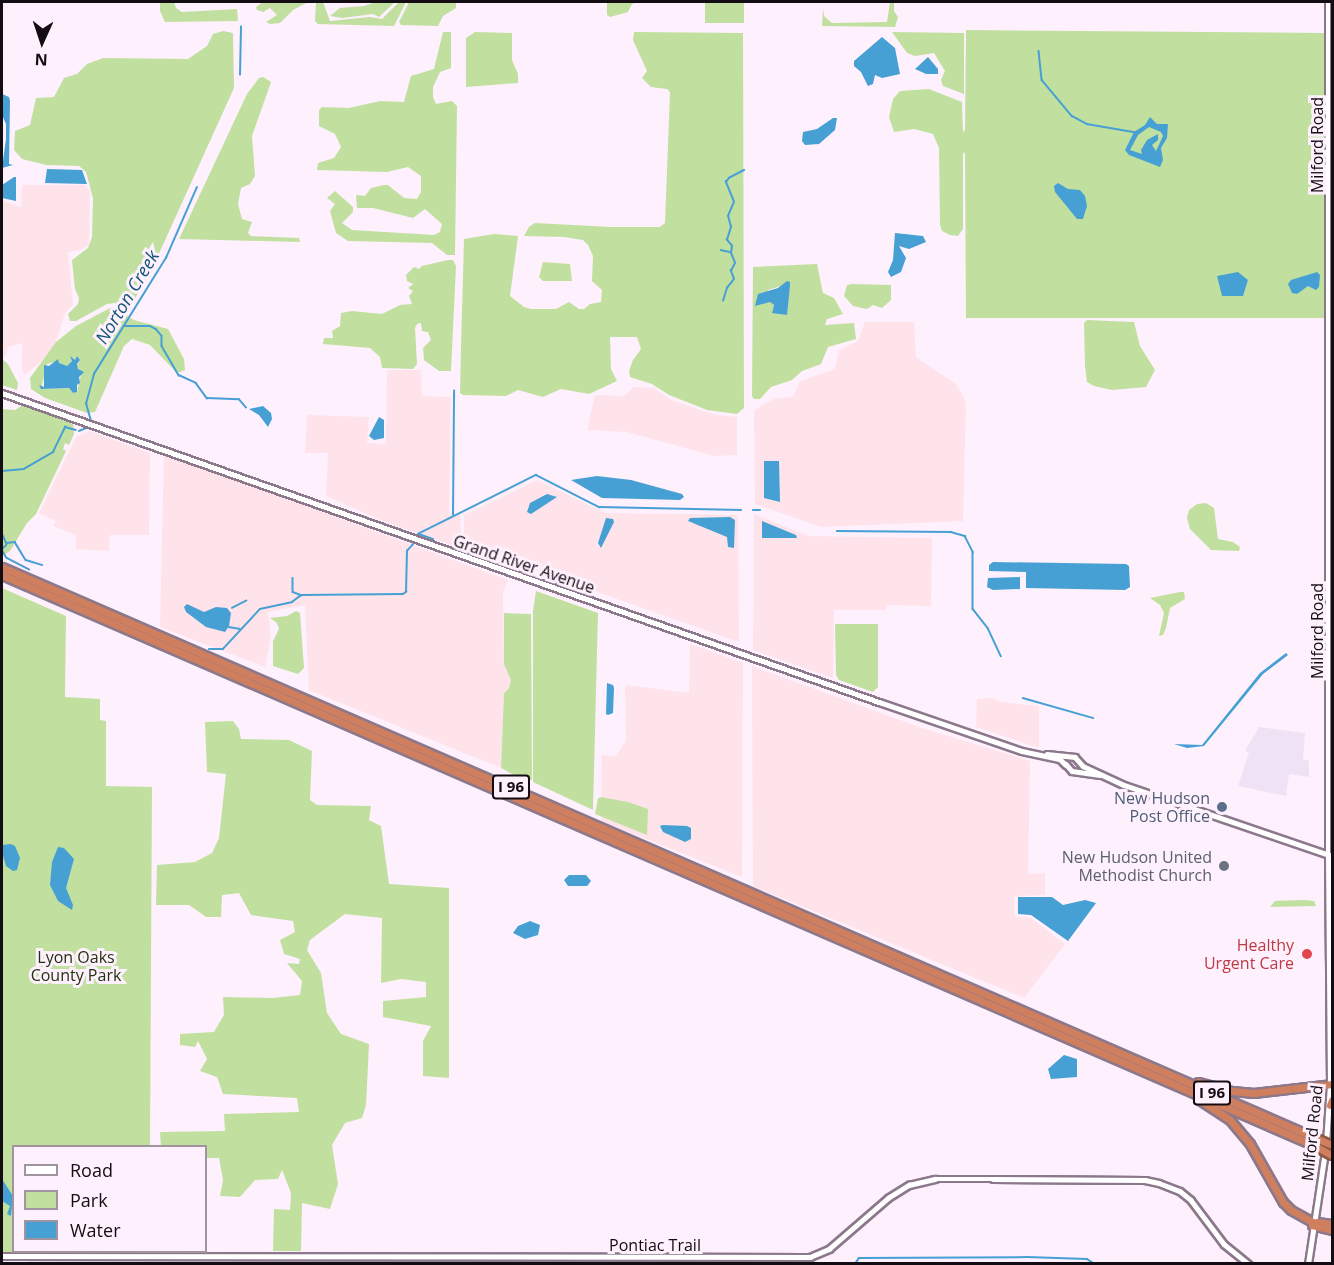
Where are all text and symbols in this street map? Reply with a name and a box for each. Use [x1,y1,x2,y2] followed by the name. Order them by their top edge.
[12,12,72,72] north arrow
[34,49,48,71] text: N
[1307,97,1327,193] street label: Milford Road
[91,246,163,348] water label: Norton Creek
[451,531,597,597] street label: Grand River Avenue
[1307,583,1327,679] street label: Milford Road
[492,775,530,799] road number: I 96
[1114,788,1210,826] place label: New Hudson Post Office
[1215,800,1229,814] marker: New Hudson Post Office
[1062,847,1212,885] place label: New Hudson United Methodist Church
[1217,859,1231,873] marker: New Hudson United Methodist Church
[1204,935,1294,973] place label: Healthy Urgent Care
[1298,945,1316,963] marker: Healthy Urgent Care
[31,947,121,985] park label: Lyon Oaks County Park
[1192,1081,1232,1105] road number: I 96
[1297,1084,1327,1182] street label: Milford Road
[12,1145,207,1253] legend
[70,1158,113,1182] text: Road
[70,1188,108,1212] text: Park
[70,1218,121,1242] text: Water
[609,1235,701,1255] street label: Pontiac Trail

